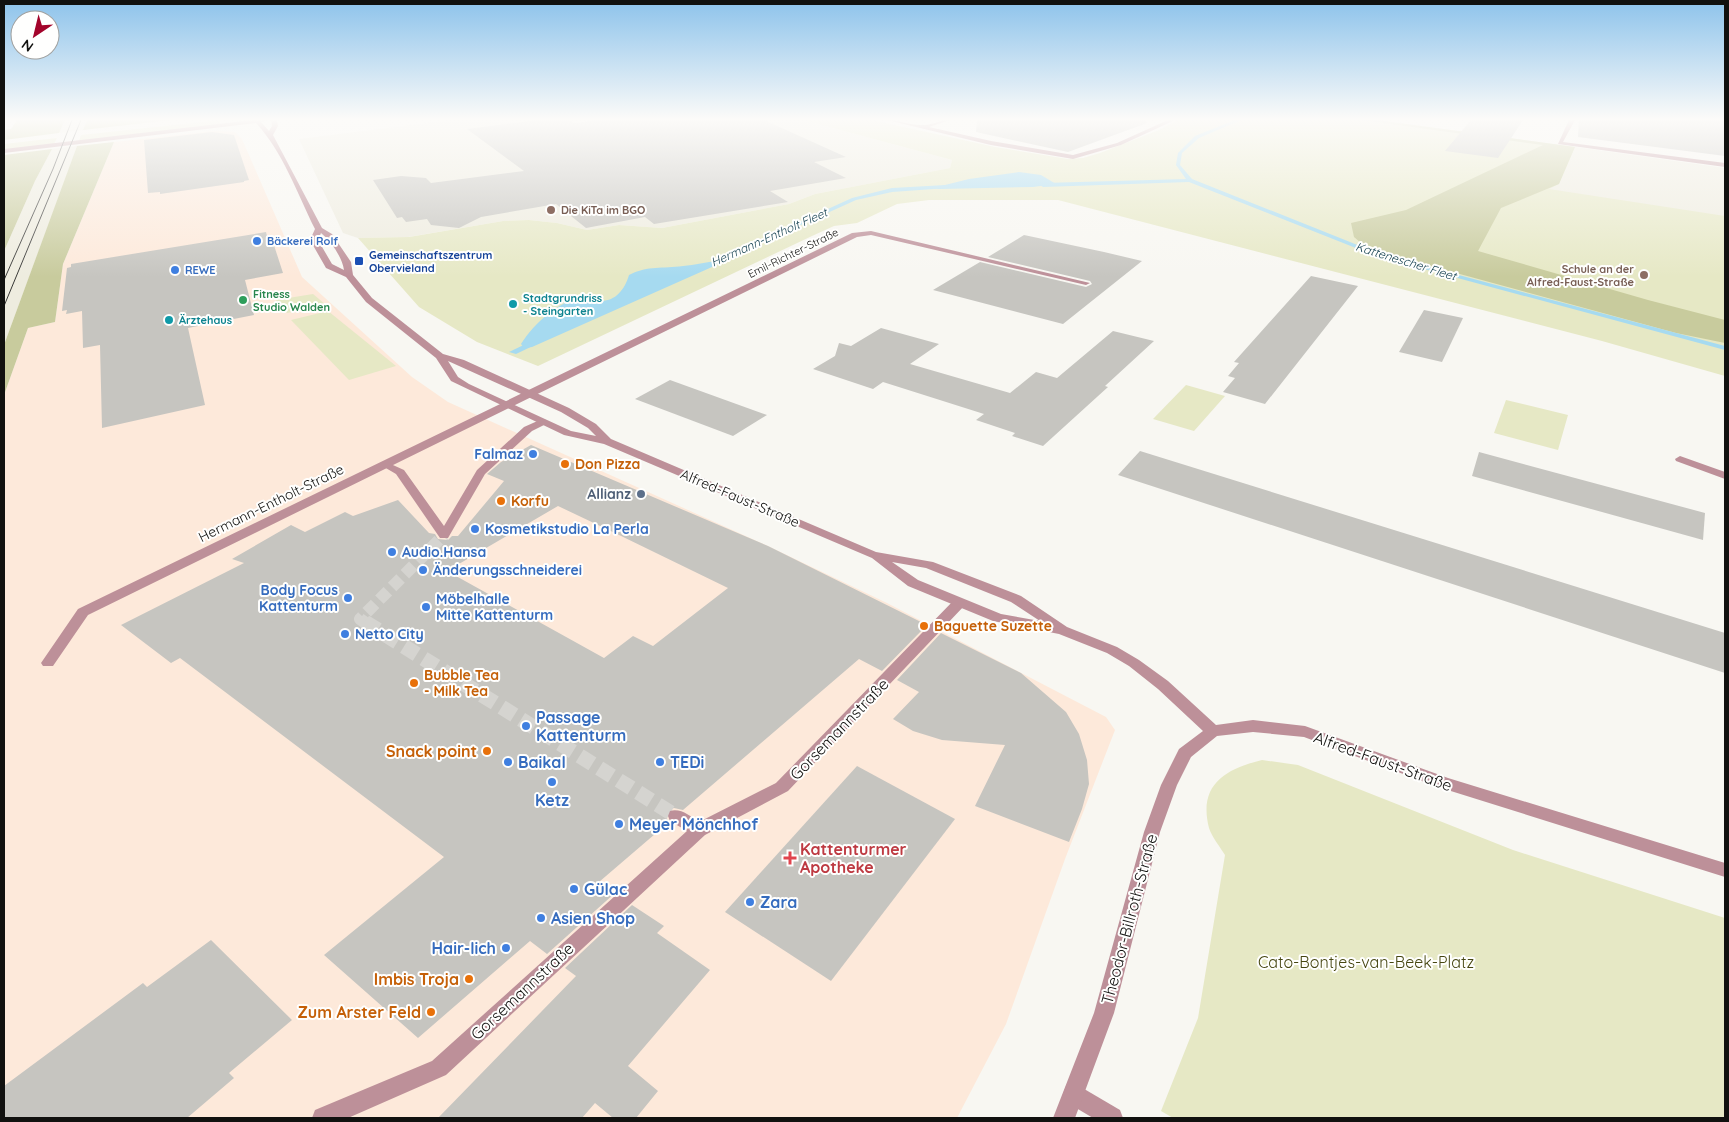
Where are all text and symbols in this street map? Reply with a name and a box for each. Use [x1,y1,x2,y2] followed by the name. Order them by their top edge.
[10,10,60,60] north arrow
[18,35,37,56] text: N
[561,203,645,217] place label: Die KiTa im BGO
[545,204,557,216] marker: Die KiTa im BGO
[708,204,831,269] water label: Hermann-Entholt Fleet
[745,225,841,281] street label: Emil-Richter-Straße
[267,234,338,248] place label: Bäckerei Rolf
[251,235,263,247] marker: Bäckerei Rolf
[1354,239,1460,284] water label: Kattenescher Fleet
[369,248,492,275] place label: Gemeinschaftszentrum Obervieland
[353,255,365,267] marker: Gemeinschaftszentrum Obervieland
[1527,262,1634,289] place label: Schule an der Alfred-Faust-Straße
[185,263,216,277] place label: REWE
[169,264,181,276] marker: REWE
[1638,269,1650,281] marker: Schule an der Alfred-Faust-Straße
[253,287,330,314] place label: Fitness Studio Walden
[523,291,602,318] place label: Stadtgrundriss - Steingarten
[237,294,249,306] marker: Fitness Studio Walden
[507,298,519,310] marker: Stadtgrundriss - Steingarten
[179,313,232,327] place label: Ärztehaus
[163,314,175,326] marker: Ärztehaus
[474,445,523,463] place label: Falmaz
[527,448,539,460] marker: Falmaz
[575,455,640,473] place label: Don Pizza
[559,458,571,470] marker: Don Pizza
[195,460,347,546] street label: Hermann-Entholt-Straße
[678,465,802,531] street label: Alfred-Faust-Straße
[587,485,631,503] place label: Allianz
[635,488,647,500] marker: Allianz
[511,492,549,510] place label: Korfu
[495,495,507,507] marker: Korfu
[485,520,649,538] place label: Kosmetikstudio La Perla
[469,523,481,535] marker: Kosmetikstudio La Perla
[402,543,486,561] place label: Audio.Hansa
[386,546,398,558] marker: Audio.Hansa
[433,561,582,579] place label: Änderungsschneiderei
[417,564,429,576] marker: Änderungsschneiderei
[259,581,338,615] place label: Body Focus Kattenturm
[436,590,553,624] place label: Möbelhalle Mitte Kattenturm
[342,592,354,604] marker: Body Focus Kattenturm
[420,601,432,613] marker: Möbelhalle Mitte Kattenturm
[934,617,1052,635] place label: Baguette Suzette
[918,620,930,632] marker: Baguette Suzette
[355,625,424,643] place label: Netto City
[339,628,351,640] marker: Netto City
[424,666,499,700] place label: Bubble Tea - Milk Tea
[785,674,893,784] street label: Gorsemannstraße
[408,677,420,689] marker: Bubble Tea - Milk Tea
[536,707,626,745] place label: Passage Kattenturm
[520,720,532,732] marker: Passage Kattenturm
[1311,727,1455,795] street label: Alfred-Faust-Straße
[386,741,477,761] place label: Snack point
[481,745,493,757] marker: Snack point
[518,752,566,772] place label: Baikal
[670,752,704,772] place label: TEDi
[502,756,514,768] marker: Baikal
[654,756,666,768] marker: TEDi
[546,776,558,788] marker: Ketz
[535,790,569,810] place label: Ketz
[629,814,758,834] place label: Meyer Mönchhof
[613,818,625,830] marker: Meyer Mönchhof
[1097,832,1161,1006] street label: Theodor-Billroth-Straße
[800,839,907,877] place label: Kattenturmer Apotheke
[784,852,796,864] marker: Kattenturmer Apotheke
[584,879,627,899] place label: Gülac
[568,883,580,895] marker: Gülac
[760,892,797,912] place label: Zara
[744,896,756,908] marker: Zara
[551,908,635,928] place label: Asien Shop
[535,912,547,924] marker: Asien Shop
[432,938,496,958] place label: Hair-lich
[466,938,578,1044] street label: Gorsemannstraße
[500,942,512,954] marker: Hair-lich
[1258,952,1474,972] park label: Cato-Bontjes-van-Beek-Platz
[374,969,459,989] place label: Imbis Troja
[463,973,475,985] marker: Imbis Troja
[297,1002,421,1022] place label: Zum Arster Feld
[425,1006,437,1018] marker: Zum Arster Feld

